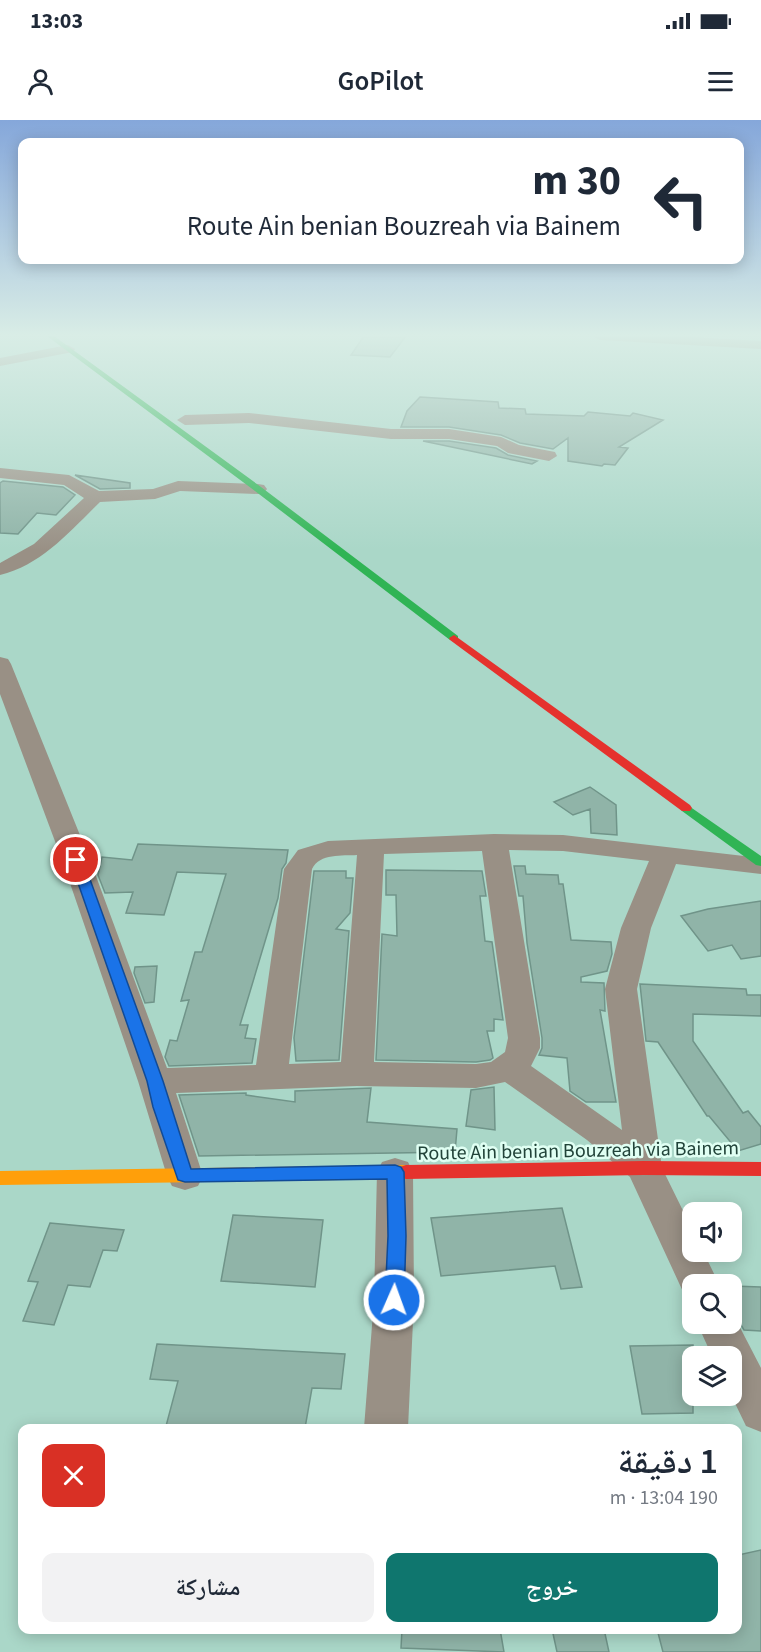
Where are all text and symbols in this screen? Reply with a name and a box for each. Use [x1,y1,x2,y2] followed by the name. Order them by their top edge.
[30,5,83,37] text: 13:03
[338,62,423,101] text: GoPilot
[24,65,57,98] icon: person
[704,65,737,98] icon: menu
[532,151,621,211] text: 30 m
[642,162,720,240] icon: left
[187,207,621,246] text: Route Ain benian Bouzreah via Bainem
[50,834,101,885] pin
[59,843,92,876] icon: arrive
[417,1134,739,1168] street label: Route Ain benian Bouzreah via Bainem
[682,1202,742,1406] map controls
[682,1202,742,1262] button: sound
[362,1268,426,1332] position arrow
[682,1274,742,1334] button: search
[682,1346,742,1406] button: layers
[618,1436,718,1487] text: 1 دقيقة
[42,1444,105,1507] button: close
[610,1484,718,1512] text: 190 m · 13:04
[42,1553,374,1622] button: مشاركة
[386,1553,718,1622] button: خروج

